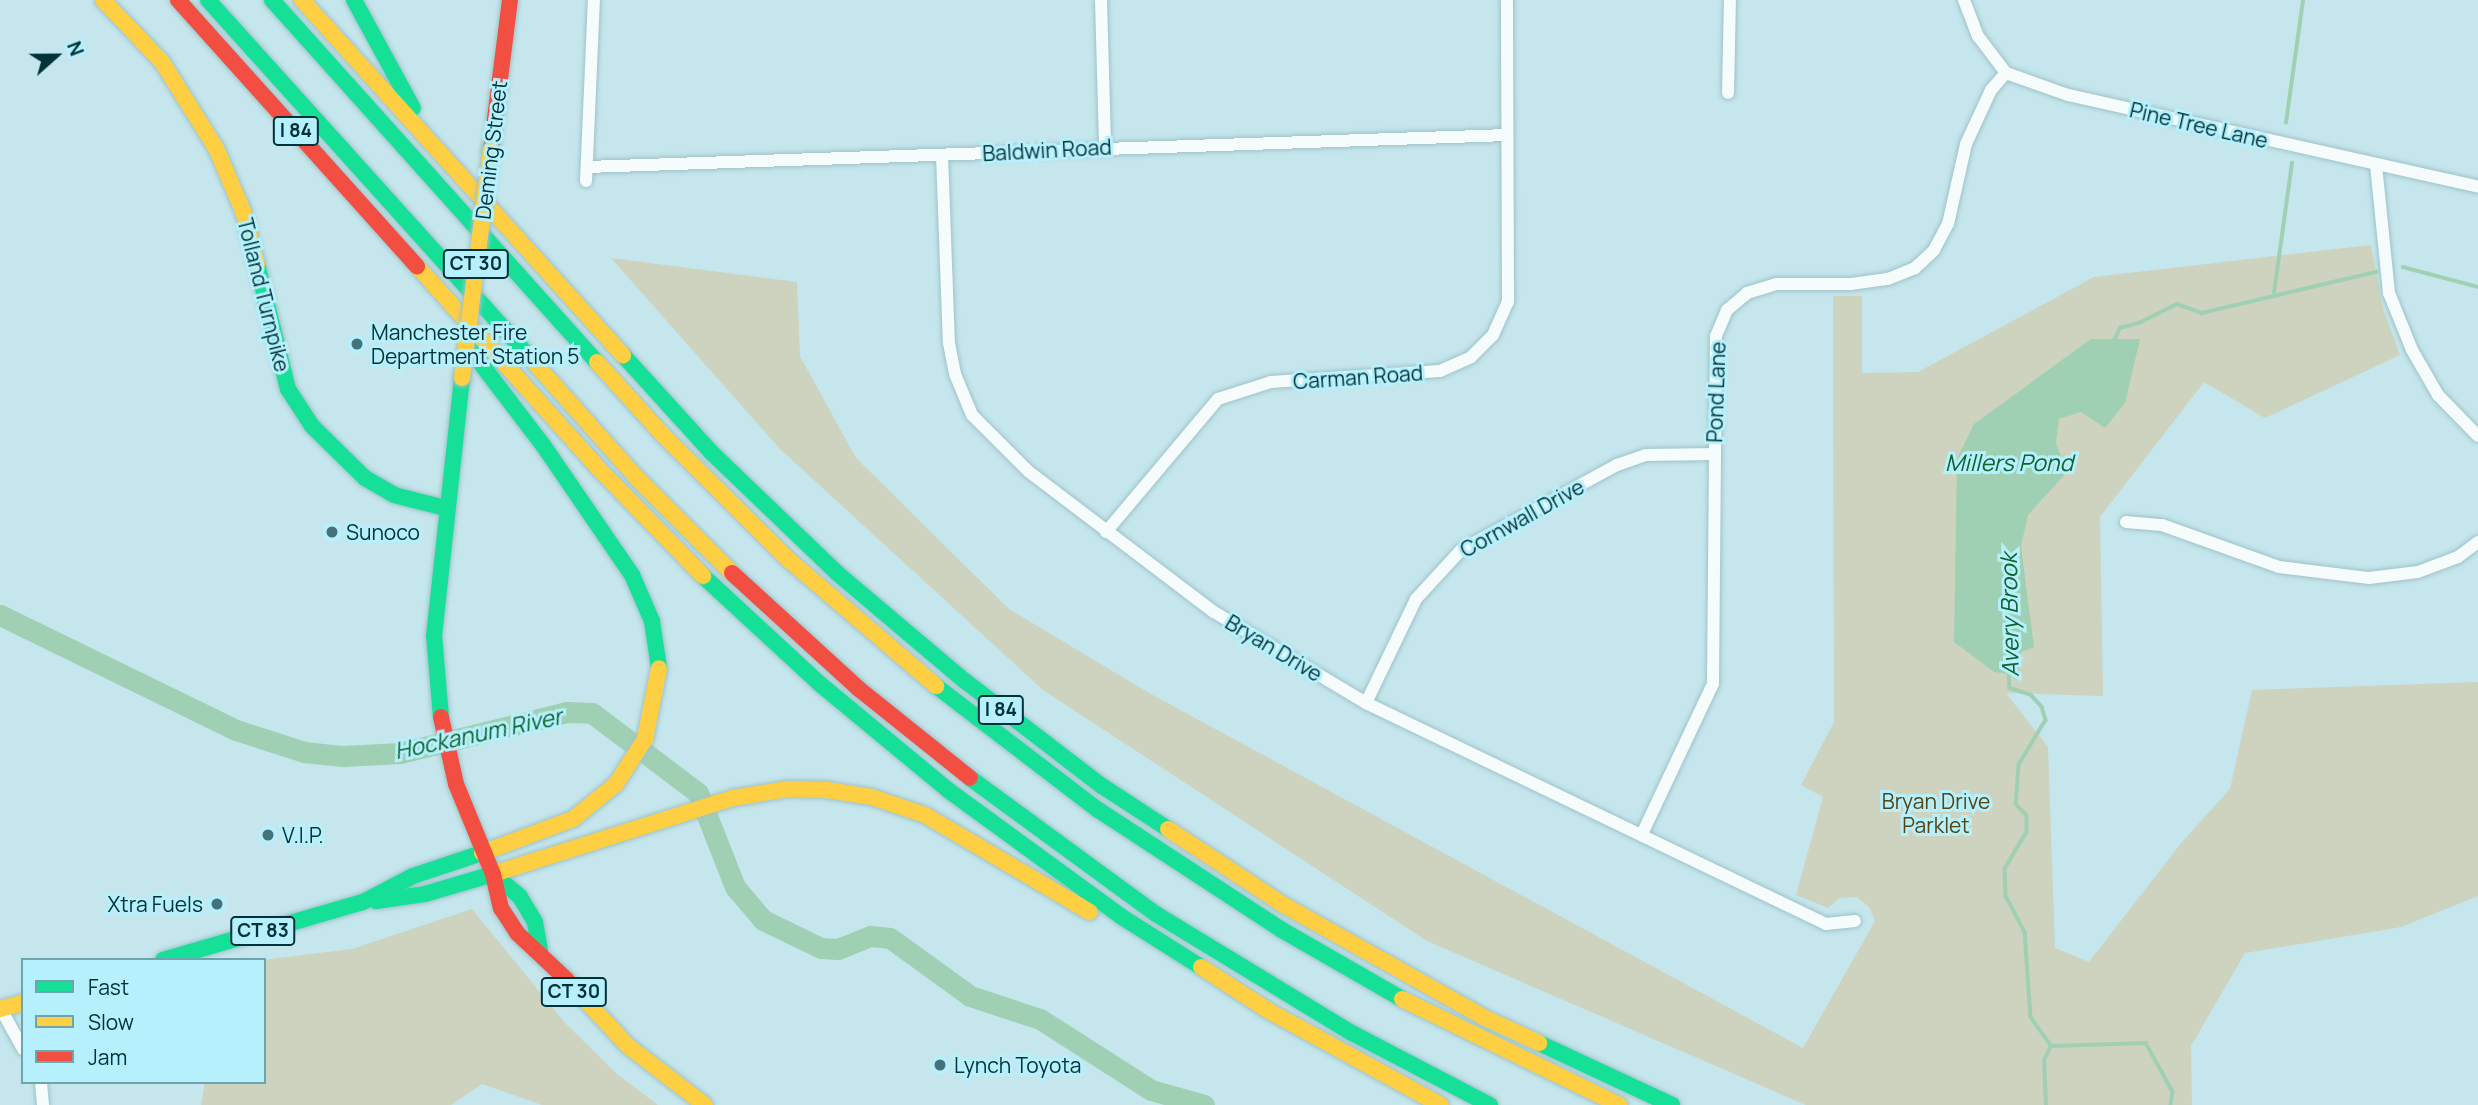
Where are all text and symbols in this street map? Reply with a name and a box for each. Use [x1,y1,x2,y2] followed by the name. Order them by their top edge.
[21,21,91,91] north arrow
[61,37,90,60] text: N
[470,79,512,221] street label: Deming Street
[2127,97,2271,153] street label: Pine Tree Lane
[272,116,320,146] road number: I 84
[982,134,1112,166] street label: Baldwin Road
[233,215,295,375] street label: Tolland Turnpike
[441,248,511,280] road number: CT 30
[371,319,579,369] place label: Manchester Fire Department Station 5
[349,336,365,352] marker: Manchester Fire Department Station 5
[1702,341,1730,443] street label: Pond Lane
[1292,360,1424,394] street label: Carman Road
[1945,448,2073,476] water label: Millers Pond
[1456,474,1588,562] street label: Cornwall Drive
[346,519,420,545] place label: Sunoco
[324,524,340,540] marker: Sunoco
[1994,553,2024,677] water label: Avery Brook
[1221,609,1327,687] street label: Bryan Drive
[976,694,1026,726] road number: I 84
[392,702,564,764] water label: Hockanum River
[1882,788,1990,838] park label: Bryan Drive Parklet
[282,822,324,848] place label: V.I.P.
[260,827,276,843] marker: V.I.P.
[108,891,203,917] place label: Xtra Fuels
[209,896,225,912] marker: Xtra Fuels
[230,916,296,946] road number: CT 83
[21,958,266,1084] legend
[88,973,129,1001] text: Fast
[539,976,609,1008] road number: CT 30
[88,1008,134,1036] text: Slow
[88,1043,127,1071] text: Jam
[954,1052,1081,1078] place label: Lynch Toyota
[932,1057,948,1073] marker: Lynch Toyota

